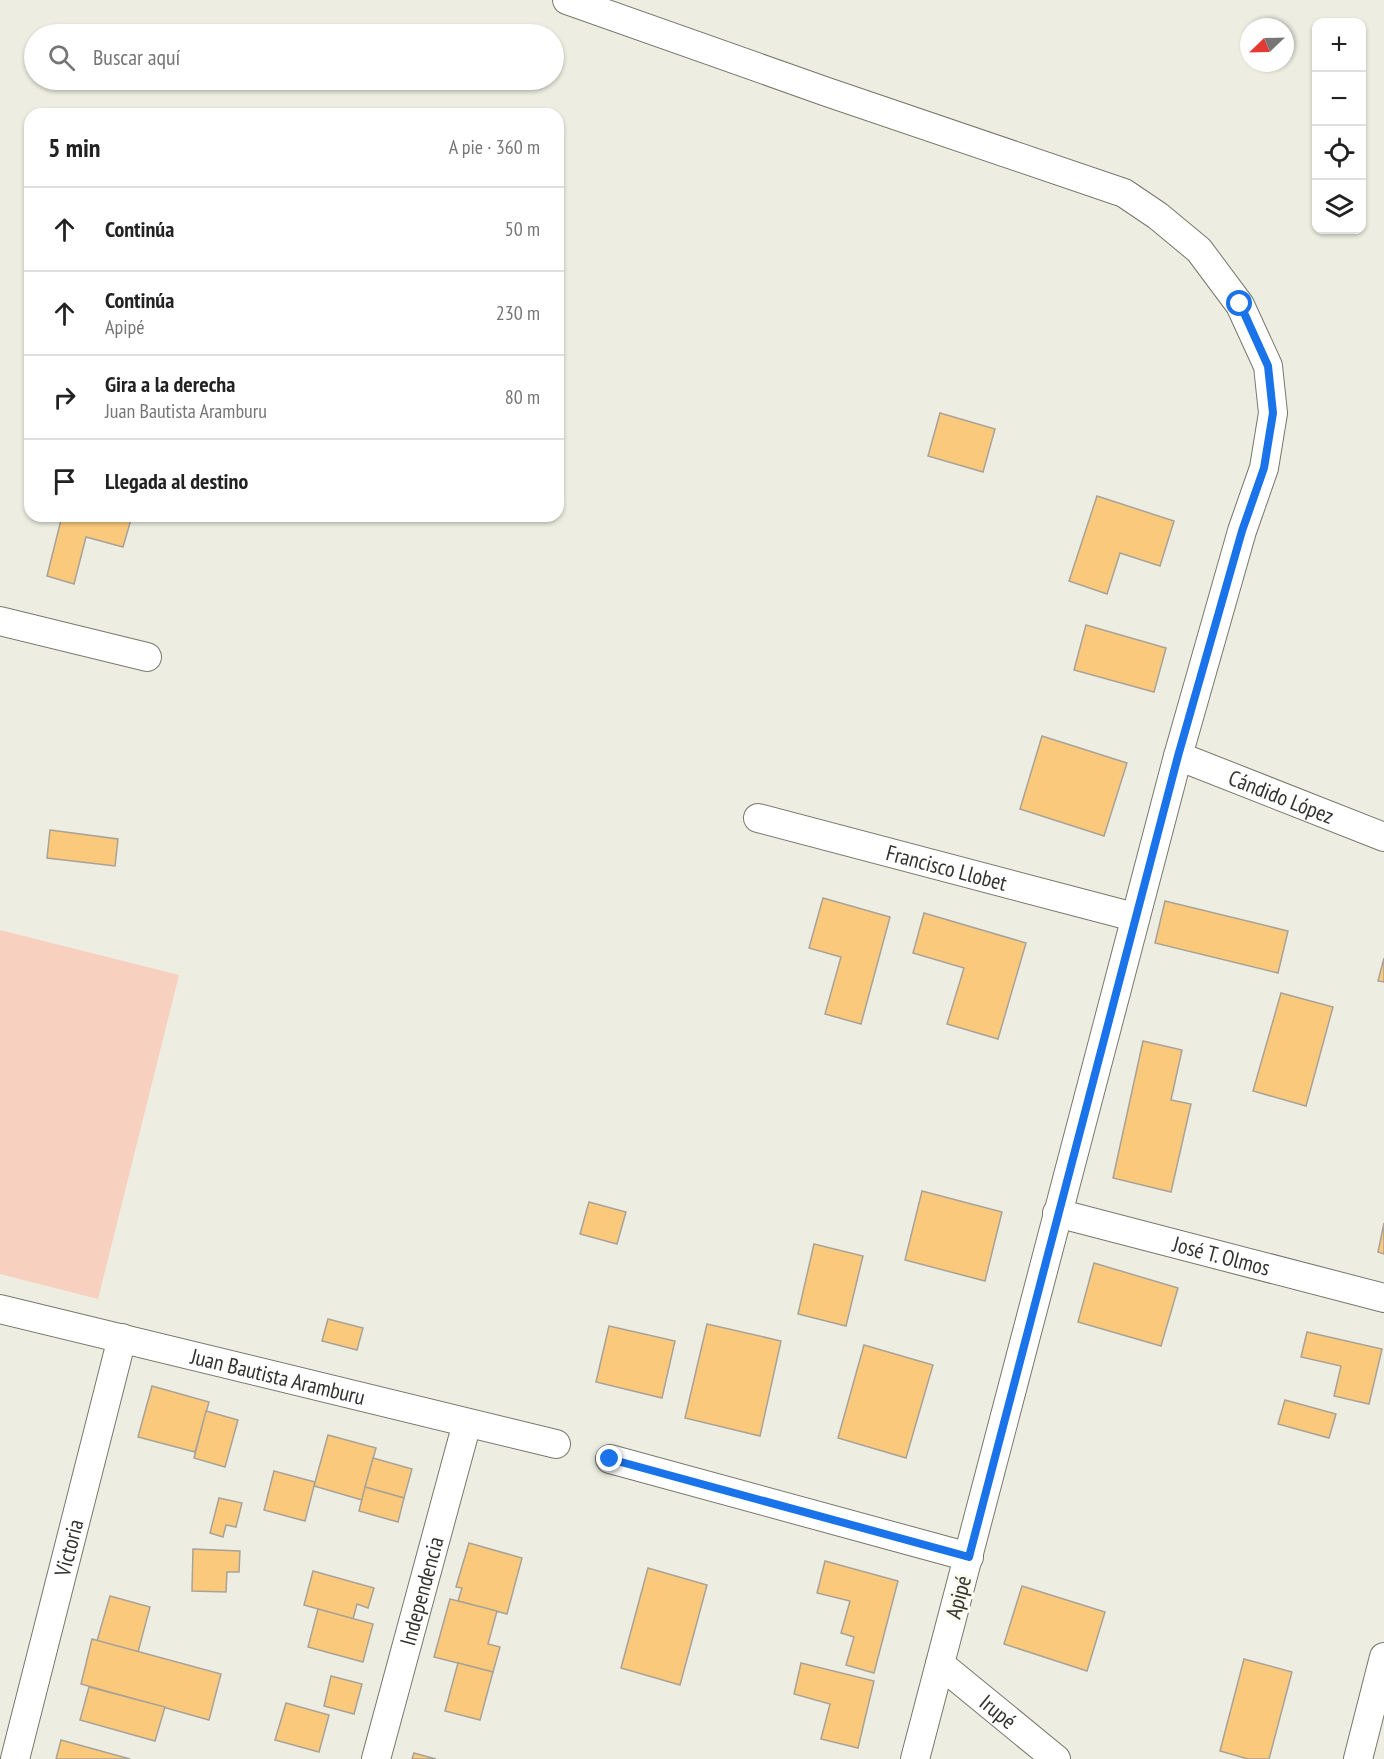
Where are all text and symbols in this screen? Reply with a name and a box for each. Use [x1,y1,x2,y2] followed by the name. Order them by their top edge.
[1240,18,1294,72] north arrow
[1312,18,1366,234] map controls
[1312,18,1366,72] button: +
[24,24,564,90] search box
[45,41,78,74] icon: search
[93,43,180,71] text: Buscar aquí
[1312,72,1366,126] button: −
[1312,126,1366,180] button: locate
[48,131,101,164] text: 5 min
[449,134,540,160] text: A pie · 360 m
[1312,180,1366,234] button: layers
[48,213,81,246] icon: ahead
[105,215,174,243] text: Continúa
[505,216,540,242] text: 50 m
[105,286,174,314] text: Continúa
[1226,290,1252,316] route start
[48,297,81,330] icon: ahead
[496,300,540,326] text: 230 m
[105,314,144,340] text: Apipé
[105,370,235,398] text: Gira a la derecha
[48,381,81,414] icon: right
[505,384,540,410] text: 80 m
[105,398,267,424] text: Juan Bautista Aramburu
[48,465,81,498] icon: arrive
[105,467,248,495] text: Llegada al destino
[1225,763,1338,830] street label: Cándido López
[883,838,1010,897] street label: Francisco Llobet
[1169,1230,1273,1282] street label: José T. Olmos
[187,1342,368,1411] street label: Juan Bautista Aramburu
[596,1445,622,1471] route end
[48,1516,89,1580] street label: Victoria
[393,1534,450,1649] street label: Independencia
[939,1572,977,1622] street label: Apipé
[974,1688,1022,1735] street label: Irupé

